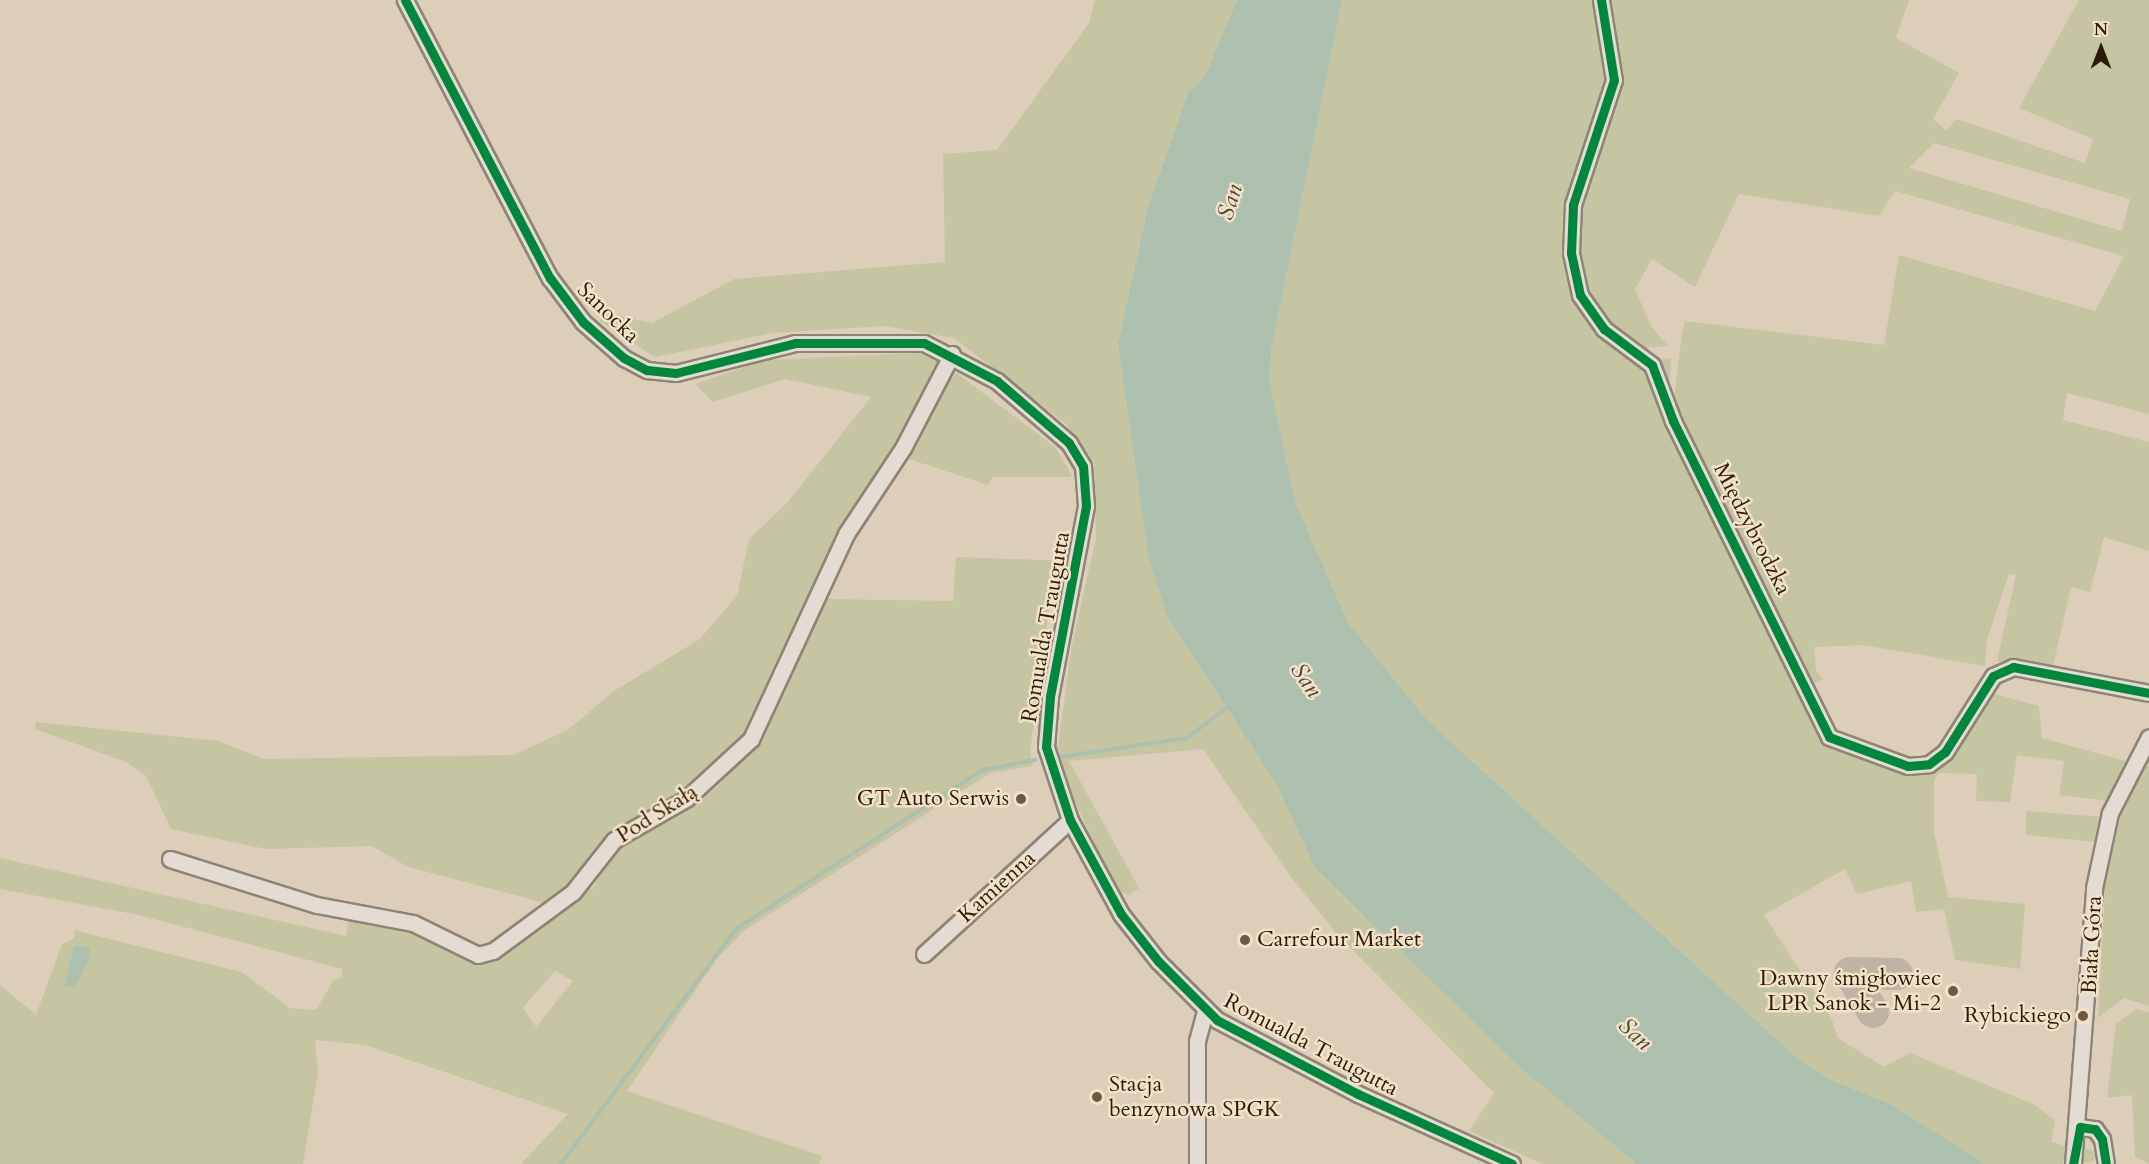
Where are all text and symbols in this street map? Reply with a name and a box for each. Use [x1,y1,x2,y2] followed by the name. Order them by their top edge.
[2071,18,2131,78] north arrow
[2094,19,2108,41] text: N
[1211,181,1249,223] water label: San
[571,277,645,349] street label: Sanocka
[1707,459,1797,599] street label: Międzybrodzka
[1016,529,1076,725] street label: Romualda Traugutta
[1284,657,1328,703] water label: San
[612,779,702,849] street label: Pod Skałą
[857,786,1009,812] place label: GT Auto Serwis
[1014,792,1028,806] marker: GT Auto Serwis
[953,845,1041,929] street label: Kamienna
[2076,895,2108,995] street label: Biała Góra
[1257,927,1421,953] place label: Carrefour Market
[1238,933,1252,947] marker: Carrefour Market
[1760,965,1941,1016] place label: Dawny śmigłowiec LPR Sanok - Mi-2
[1946,984,1960,998] marker: Dawny śmigłowiec LPR Sanok - Mi-2
[1219,988,1403,1102] street label: Romualda Traugutta
[1964,1003,2071,1029] place label: Rybickiego
[2076,1009,2090,1023] marker: Rybickiego
[1612,1011,1658,1057] water label: San
[1109,1071,1280,1122] place label: Stacja benzynowa SPGK
[1090,1090,1104,1104] marker: Stacja benzynowa SPGK

